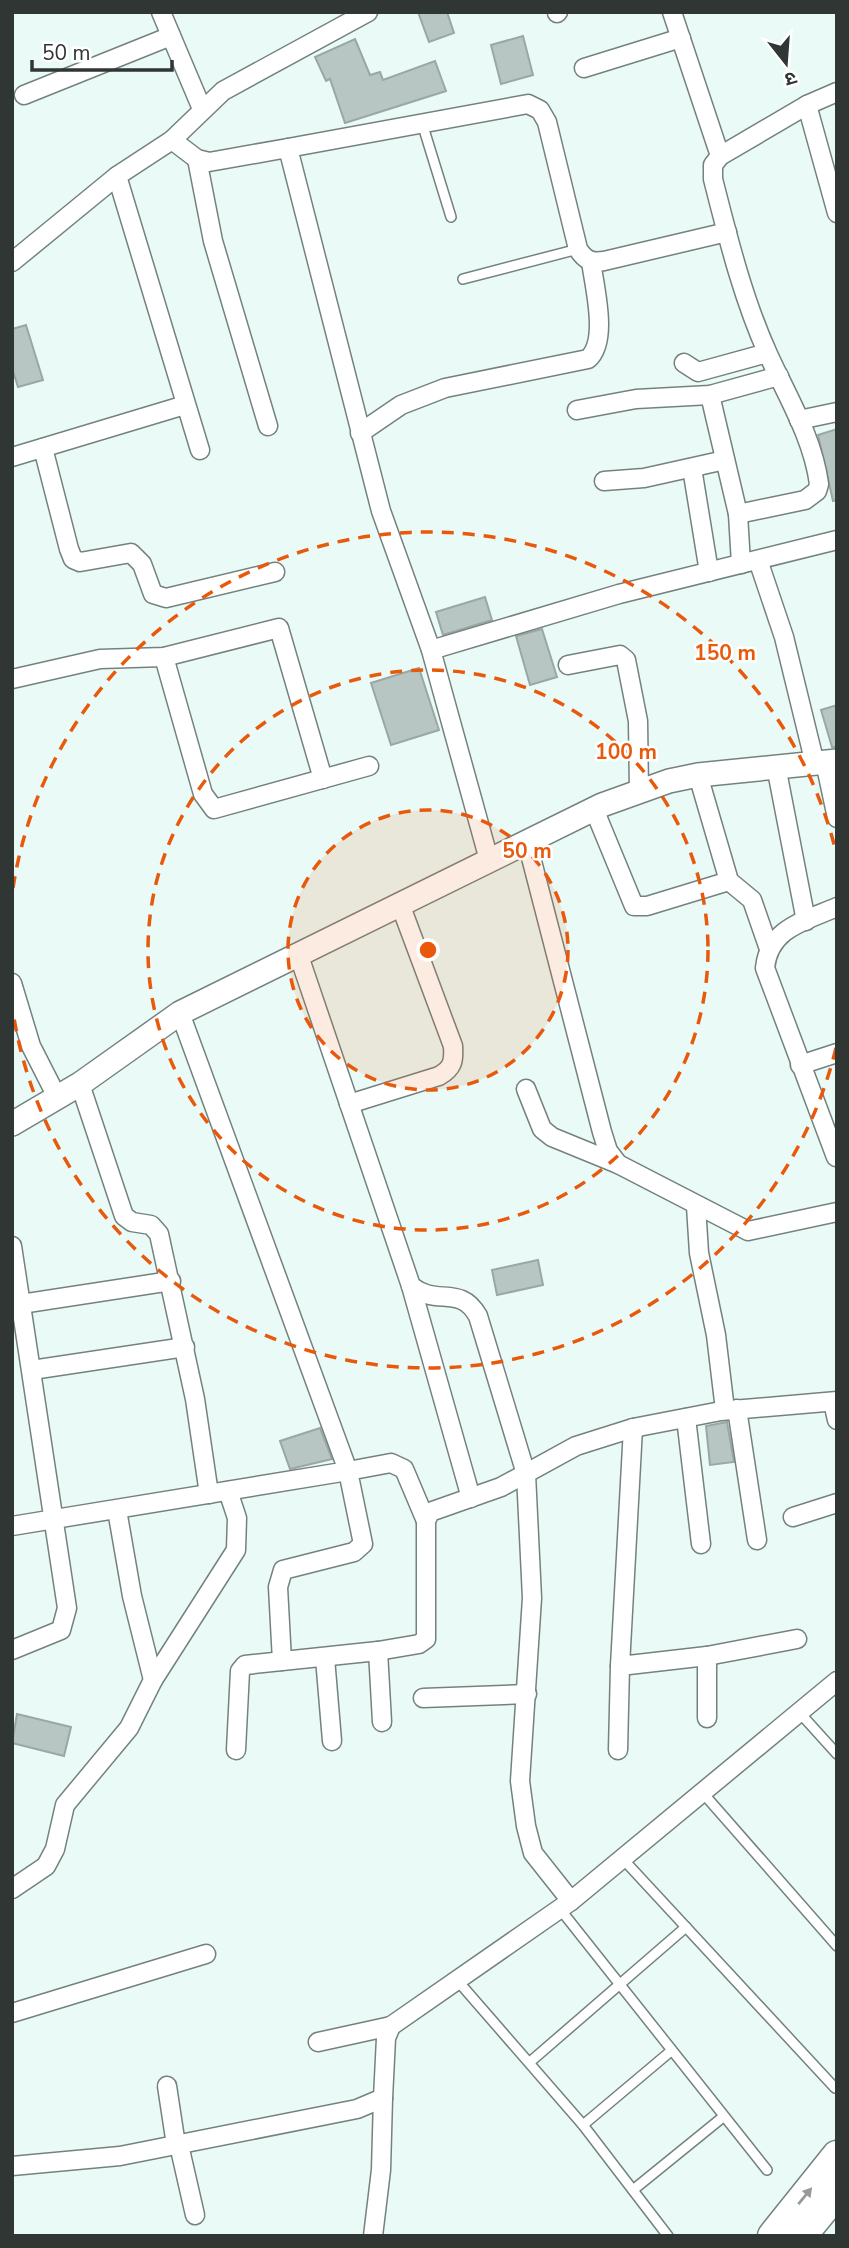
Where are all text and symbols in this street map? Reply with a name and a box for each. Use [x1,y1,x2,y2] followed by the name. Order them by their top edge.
[32,28,172,72] scale bar
[751,28,821,98] north arrow
[42,39,91,67] text: 50 m
[781,64,800,93] text: उ
[694,639,756,667] text: 150 m
[595,738,657,766] text: 100 m
[502,837,552,865] text: 50 m
[416,938,440,962] centre of rings
[797,2187,812,2205] one-way arrow

